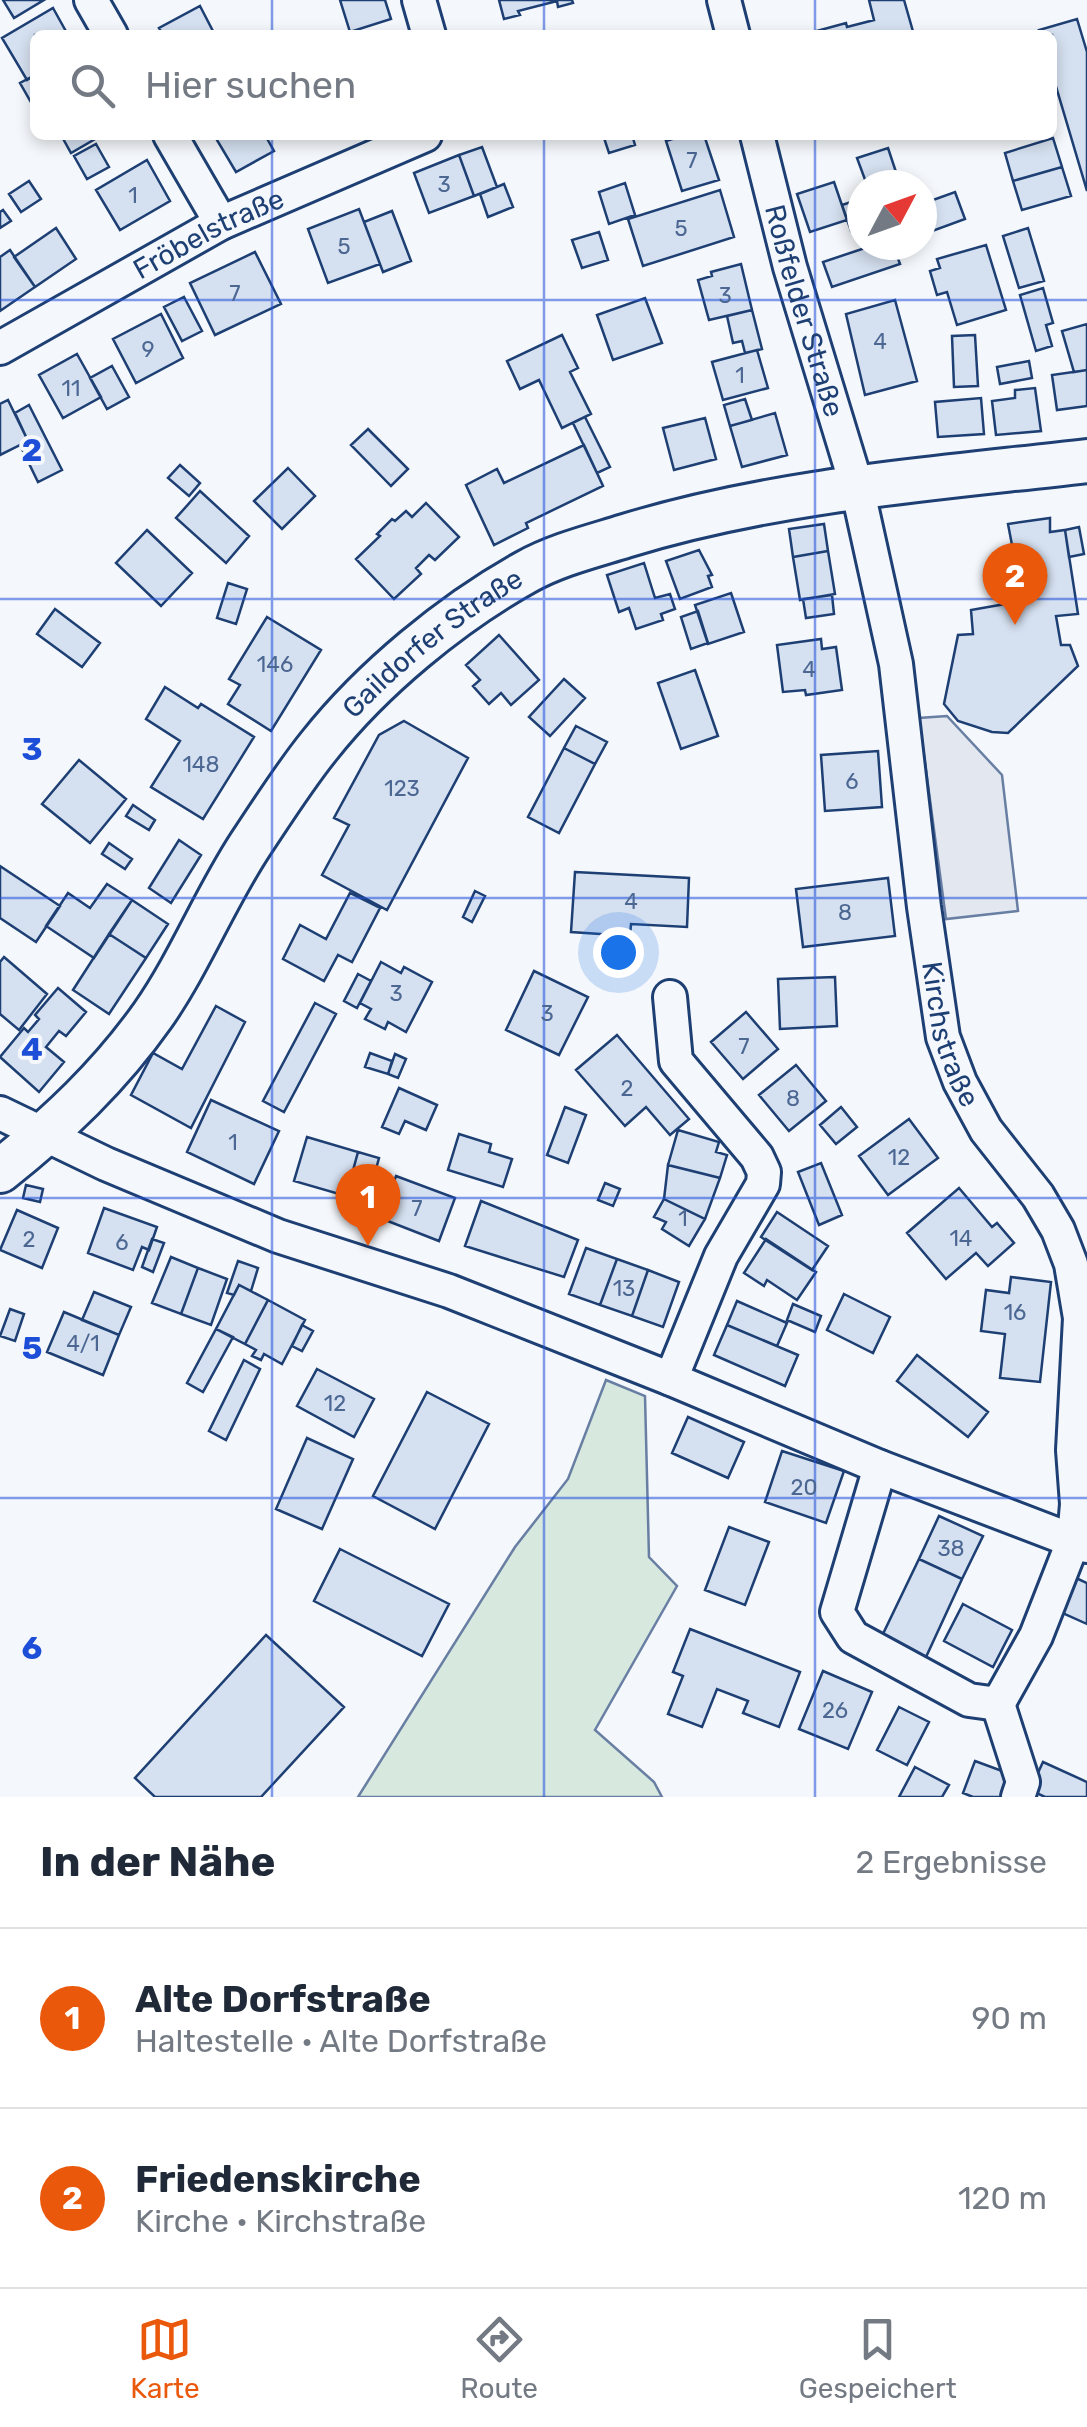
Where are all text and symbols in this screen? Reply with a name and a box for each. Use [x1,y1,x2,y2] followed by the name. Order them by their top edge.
[30,30,1057,140] search box
[65,58,120,113] icon: search
[145,62,356,108] text: Hier suchen
[686,147,698,174] house number: 7
[847,170,937,260] north arrow
[437,171,451,198] house number: 3
[127,181,289,286] street label: Fröbelstraße
[128,182,138,209] house number: 1
[759,201,851,421] street label: Roßfelder Straße
[674,215,688,242] house number: 5
[337,233,351,260] house number: 5
[229,280,241,307] house number: 7
[718,282,732,309] house number: 3
[873,328,887,355] house number: 4
[141,336,155,363] house number: 9
[735,362,745,389] house number: 1
[62,375,80,402] house number: 11
[22,431,42,469] text: 2
[982,542,1048,625] pin: 2
[335,561,528,724] street label: Gaildorfer Straße
[257,651,293,678] house number: 146
[802,656,816,683] house number: 4
[21,730,43,768] text: 3
[182,751,220,778] house number: 148
[845,768,859,795] house number: 6
[384,775,420,802] house number: 123
[624,888,638,915] house number: 4
[838,899,852,926] house number: 8
[593,927,644,978] your location
[916,959,987,1112] street label: Kirchstraße
[389,980,403,1007] house number: 3
[540,1000,554,1027] house number: 3
[21,1030,43,1068] text: 4
[738,1033,750,1060] house number: 7
[621,1075,633,1102] house number: 2
[786,1085,800,1112] house number: 8
[228,1129,238,1156] house number: 1
[888,1144,910,1171] house number: 12
[336,1164,400,1246] pin: 1
[411,1195,423,1222] house number: 7
[678,1205,688,1232] house number: 1
[949,1225,973,1252] house number: 14
[23,1226,35,1253] house number: 2
[115,1229,129,1256] house number: 6
[613,1275,635,1302] house number: 13
[1004,1299,1026,1326] house number: 16
[22,1329,42,1367] text: 5
[66,1330,100,1357] house number: 4/1
[324,1390,346,1417] house number: 12
[791,1474,817,1501] house number: 20
[937,1535,965,1562] house number: 38
[22,1629,42,1667] text: 6
[822,1697,848,1724] house number: 26
[40,1837,275,1887] text: In der Nähe
[855,1843,1047,1881] text: 2 Ergebnisse
[135,1976,431,2022] text: Alte Dorfstraße
[65,1999,80,2037] text: 1
[971,1999,1047,2037] text: 90 m
[135,2022,547,2060] text: Haltestelle · Alte Dorfstraße
[135,2156,421,2202] text: Friedenskirche
[62,2179,83,2217] text: 2
[958,2179,1047,2217] text: 120 m
[135,2202,426,2240] text: Kirche · Kirchstraße
[130,2312,200,2405] tab: Karte
[460,2312,538,2405] tab: Route
[799,2312,957,2405] tab: Gespeichert

